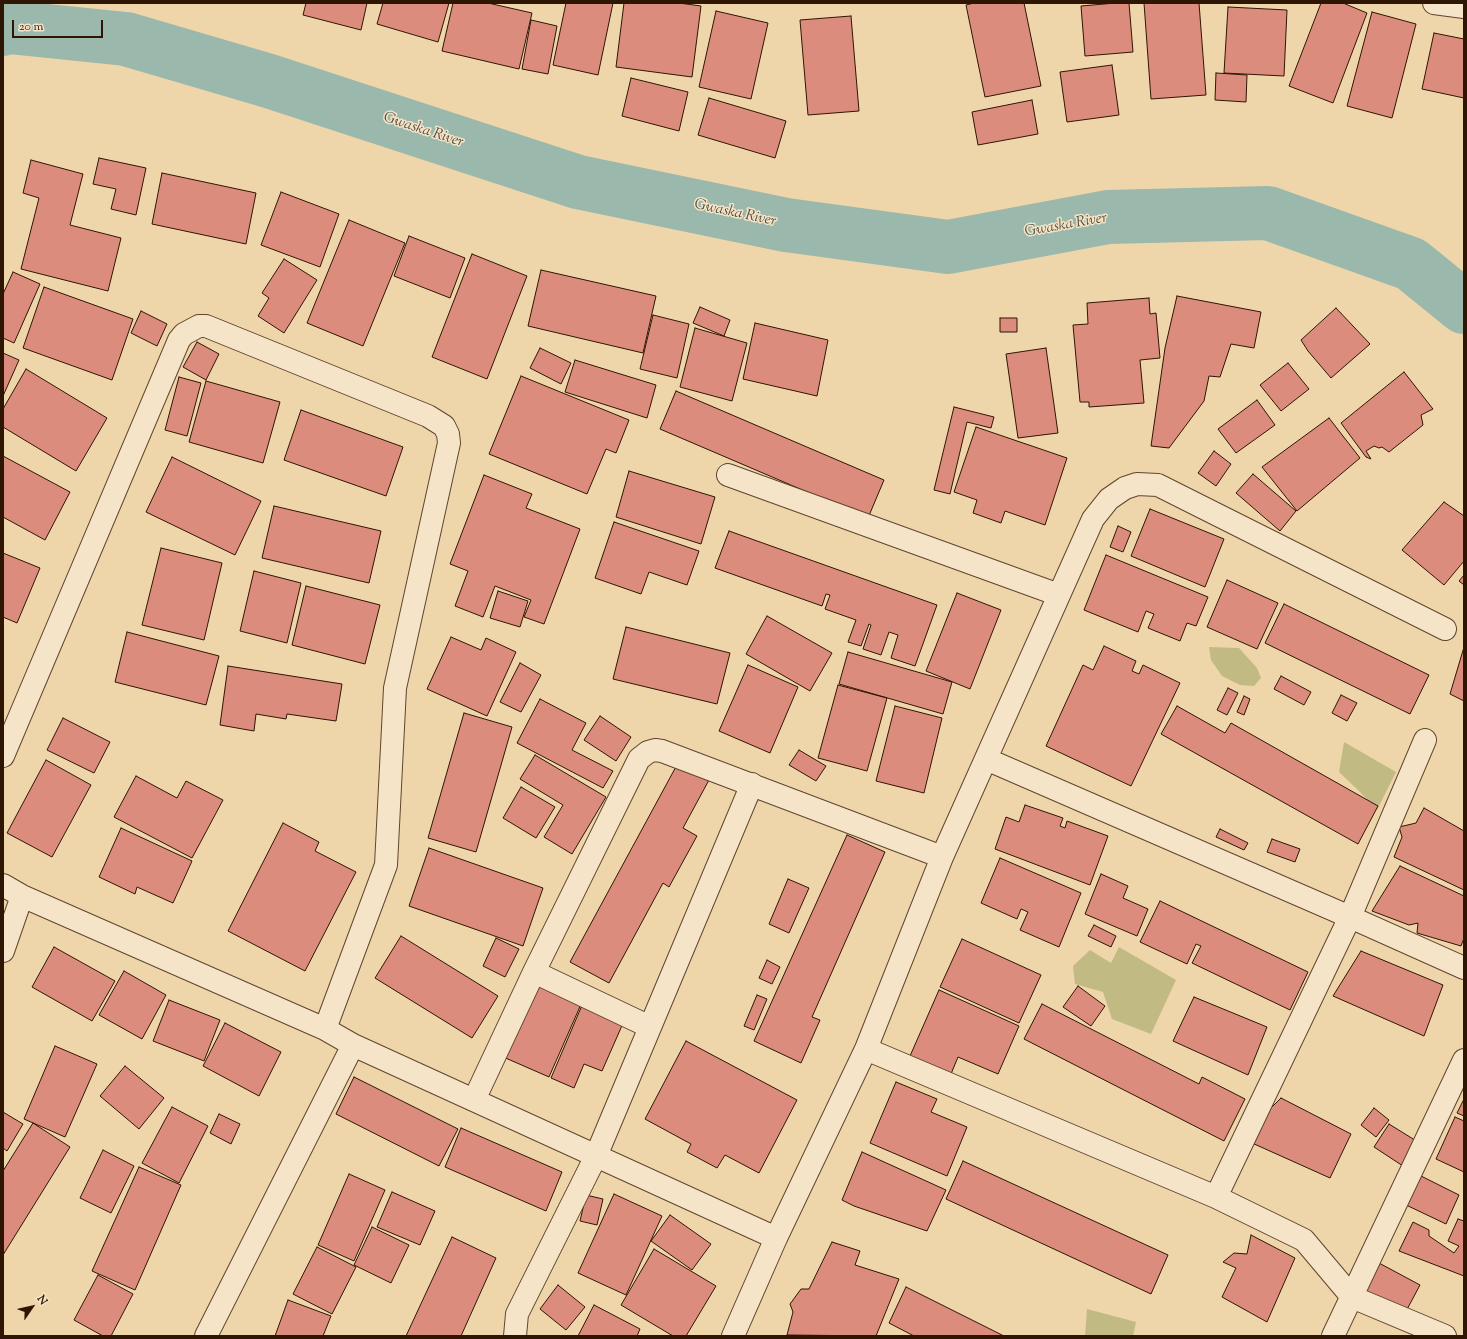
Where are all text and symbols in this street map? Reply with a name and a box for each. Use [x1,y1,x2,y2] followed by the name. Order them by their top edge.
[14,12,105,38] scale bar
[19,18,43,36] text: 20 m
[381,110,465,152] water label: Gwaska River
[692,197,778,231] water label: Gwaska River
[1024,210,1108,242] water label: Gwaska River
[12,1287,52,1327] north arrow
[33,1292,51,1308] text: N

